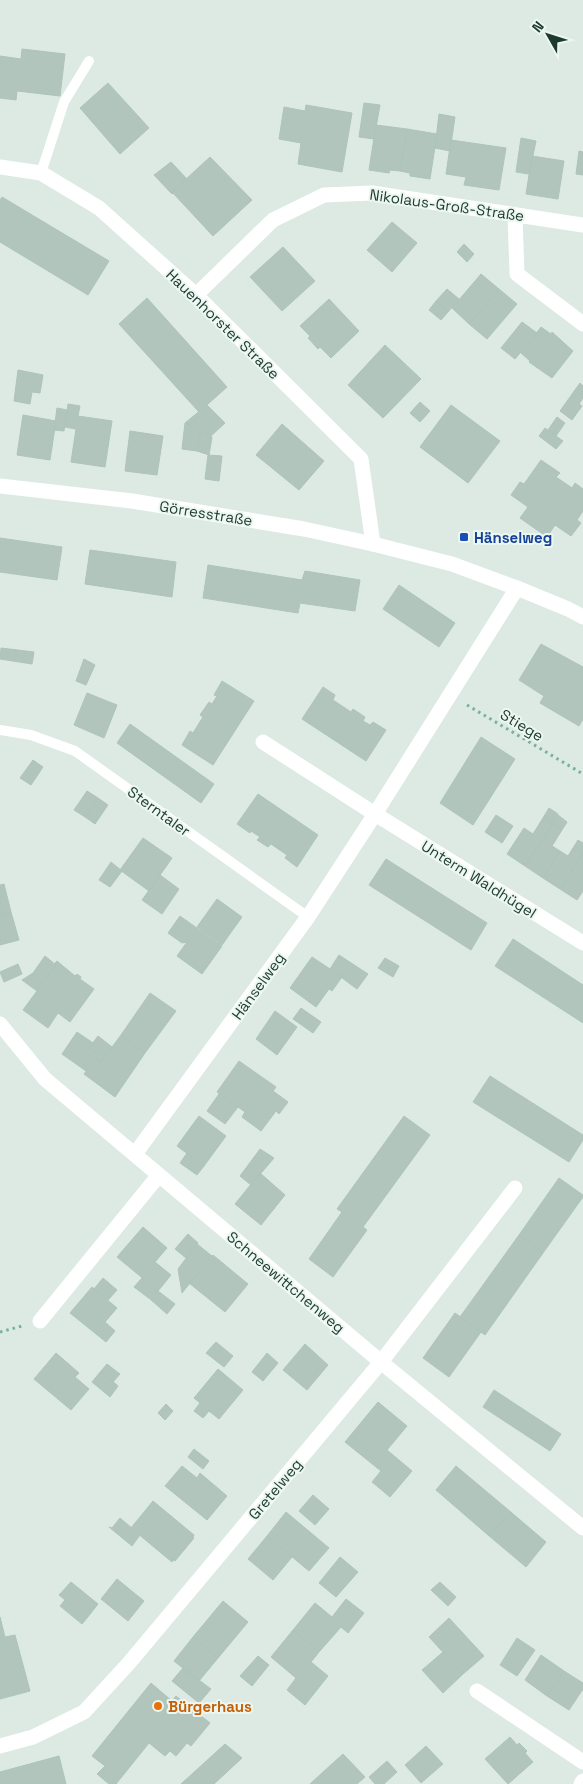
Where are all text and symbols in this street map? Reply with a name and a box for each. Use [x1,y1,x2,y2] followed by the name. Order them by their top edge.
[523,10,573,60] north arrow
[528,18,548,36] text: N
[369,185,526,225] street label: Nikolaus-Groß-Straße
[162,265,284,383] street label: Hauenhorster Straße
[158,496,254,530] street label: Görresstraße
[474,528,552,547] place label: Hänselweg
[458,531,470,543] marker: Hänselweg
[497,705,547,745] street label: Stiege
[124,782,194,840] street label: Sterntaler
[418,836,540,922] street label: Unterm Waldhügel
[227,949,289,1023] street label: Hänselweg
[223,1227,349,1337] street label: Schneewittchenweg
[244,1455,306,1523] street label: Gretelweg
[168,1697,252,1716] place label: Bürgerhaus
[152,1700,164,1712] marker: Bürgerhaus

